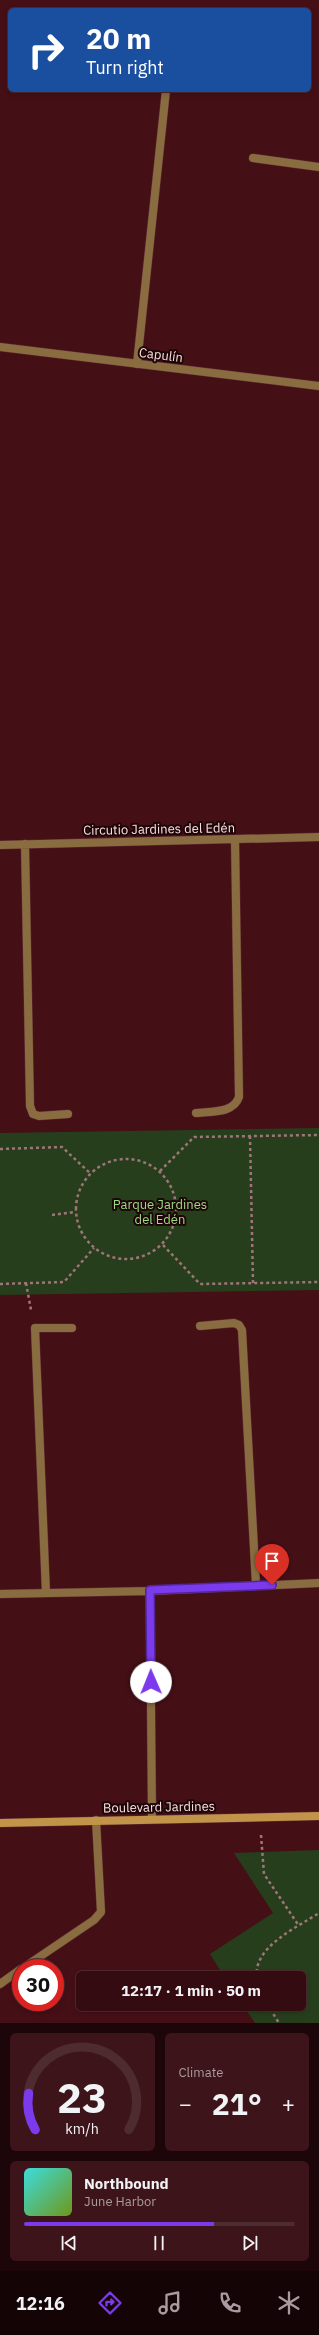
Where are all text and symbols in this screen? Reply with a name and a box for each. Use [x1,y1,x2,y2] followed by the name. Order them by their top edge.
[86,20,151,57] text: 20 m
[20,24,72,76] icon: right
[86,56,164,79] text: Turn right
[138,344,184,366] street label: Capulín
[83,819,235,839] street label: Circutio Jardines del Edén
[113,1196,207,1228] park label: Parque Jardines del Edén
[255,1544,289,1585] pin
[261,1550,283,1572] icon: arrive
[130,1661,172,1703] position arrow
[103,1798,215,1816] street label: Boulevard Jardines
[12,1959,64,2011] speed limit sign: 30
[121,1981,261,2000] text: 12:17 · 1 min · 50 m
[179,2064,223,2081] text: Climate
[57,2070,107,2124] text: 23
[212,2084,262,2123] text: 21°
[179,2089,192,2118] text: −
[282,2089,295,2118] text: +
[65,2119,99,2138] text: km/h
[84,2174,169,2193] text: Northbound
[84,2193,156,2210] text: June Harbor
[58,2232,80,2254] icon: previous
[148,2232,170,2254] icon: pause
[239,2232,261,2254] icon: next
[96,2289,124,2317] icon: directions
[156,2289,184,2317] icon: music
[216,2289,244,2317] icon: phone
[275,2289,303,2317] icon: climate
[16,2292,65,2315] text: 12:16

